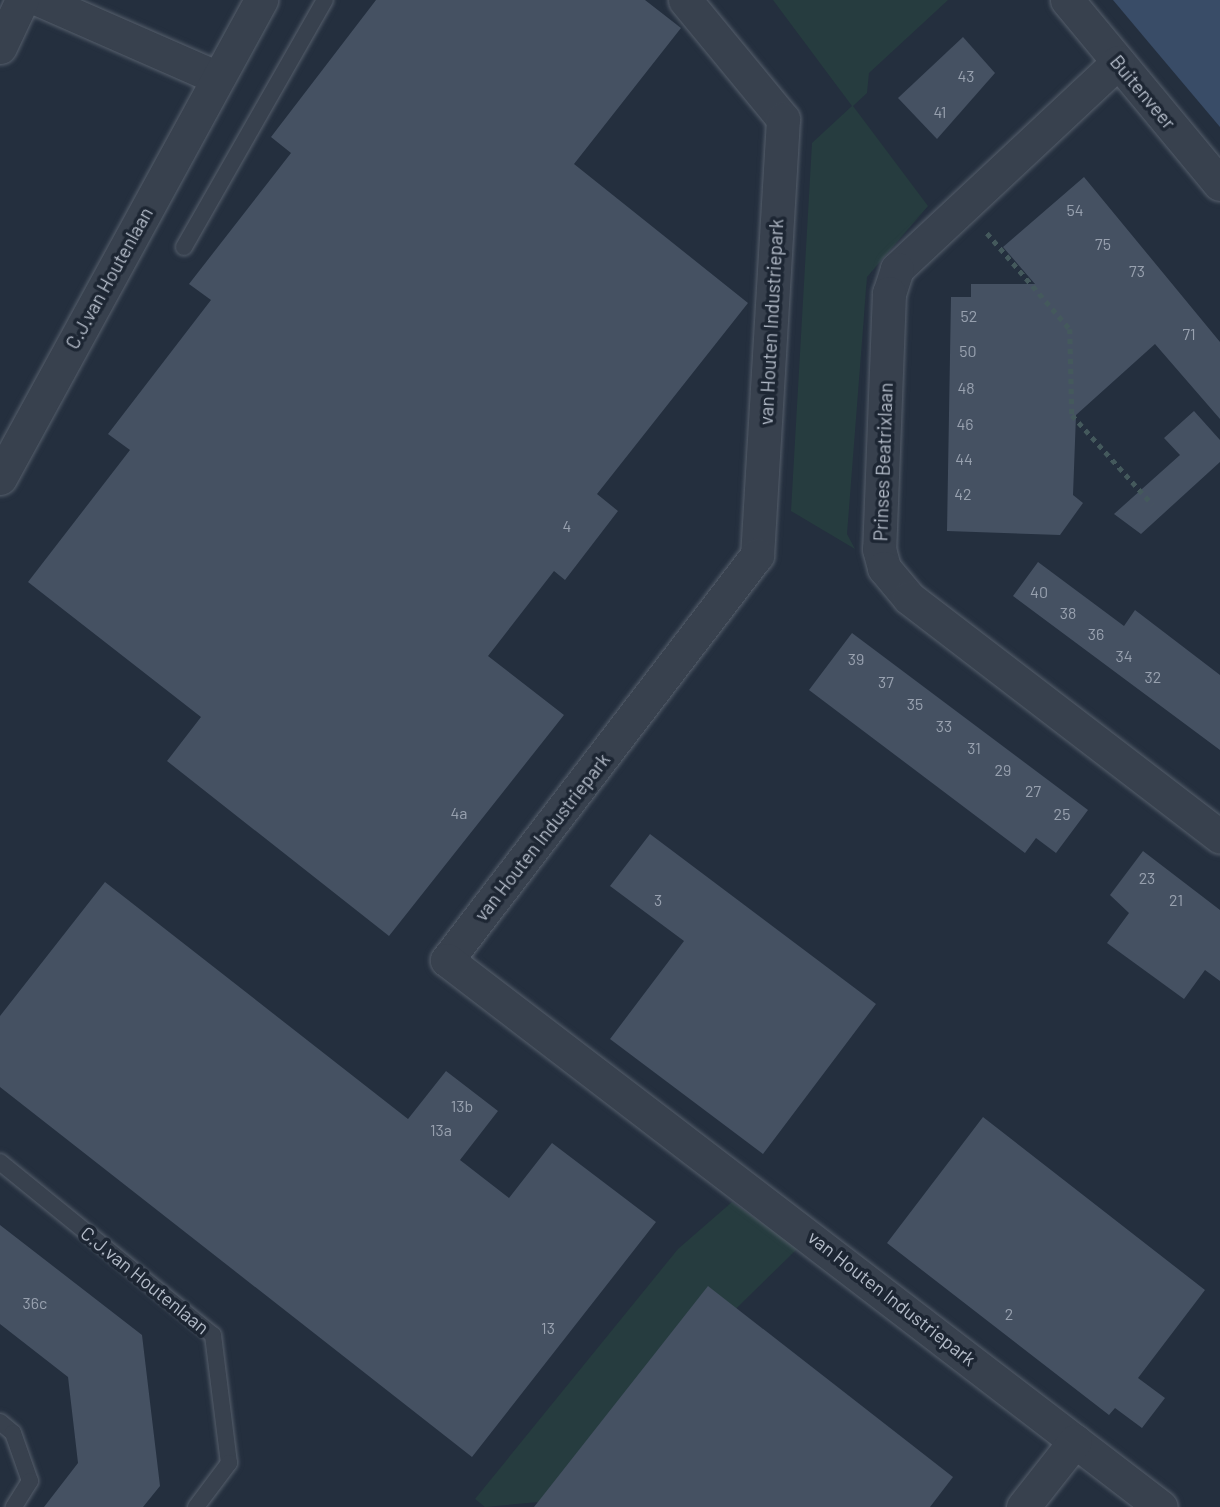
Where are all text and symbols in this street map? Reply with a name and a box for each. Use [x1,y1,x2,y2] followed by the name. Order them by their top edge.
[1106,50,1180,134] street label: Buitenveer
[957,66,975,86] house number: 43
[934,102,946,122] house number: 41
[1066,200,1084,220] house number: 54
[61,203,157,353] street label: C.J.van Houtenlaan
[754,218,788,426] street label: van Houten Industriepark
[1095,234,1111,254] house number: 75
[1129,261,1145,281] house number: 73
[961,306,977,326] house number: 52
[1182,324,1196,344] house number: 71
[959,341,977,361] house number: 50
[957,378,975,398] house number: 48
[869,382,897,542] street label: Prinses Beatrixlaan
[956,414,974,434] house number: 46
[955,449,973,469] house number: 44
[954,484,972,504] house number: 42
[563,516,571,536] house number: 4
[1030,582,1048,602] house number: 40
[1060,603,1076,623] house number: 38
[1088,624,1104,644] house number: 36
[1115,646,1133,666] house number: 34
[848,649,864,669] house number: 39
[1145,667,1161,687] house number: 32
[878,672,894,692] house number: 37
[907,694,923,714] house number: 35
[936,716,952,736] house number: 33
[967,738,981,758] house number: 31
[469,749,615,925] street label: van Houten Industriepark
[995,760,1011,780] house number: 29
[1025,781,1041,801] house number: 27
[451,803,467,823] house number: 4a
[1054,804,1070,824] house number: 25
[1139,868,1155,888] house number: 23
[654,890,662,910] house number: 3
[1169,890,1183,910] house number: 21
[451,1096,473,1116] house number: 13b
[430,1120,452,1140] house number: 13a
[76,1221,214,1339] street label: C.J.van Houtenlaan
[804,1225,980,1371] street label: van Houten Industriepark
[23,1293,47,1313] house number: 36c
[1005,1304,1013,1324] house number: 2
[541,1318,555,1338] house number: 13

